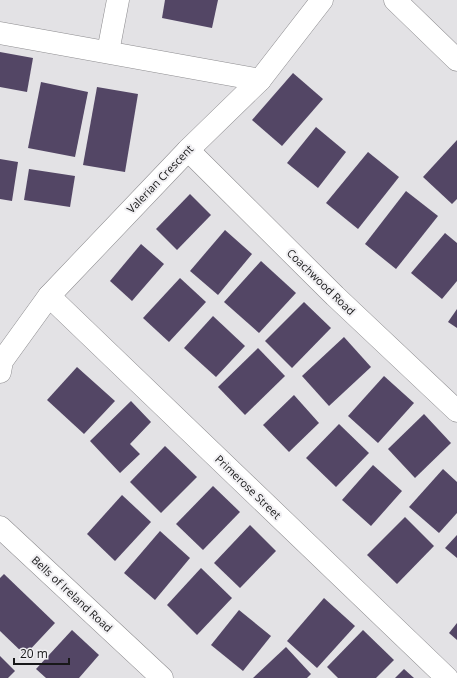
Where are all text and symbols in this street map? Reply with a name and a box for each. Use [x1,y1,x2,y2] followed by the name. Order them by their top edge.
[123,141,196,216] street label: Valerian Crescent
[284,245,359,318] street label: Coachwood Road
[212,451,285,522] street label: Primerose Street
[29,552,116,635] street label: Bells of Ireland Road
[14,640,69,666] scale bar
[20,645,48,662] text: 20 m

